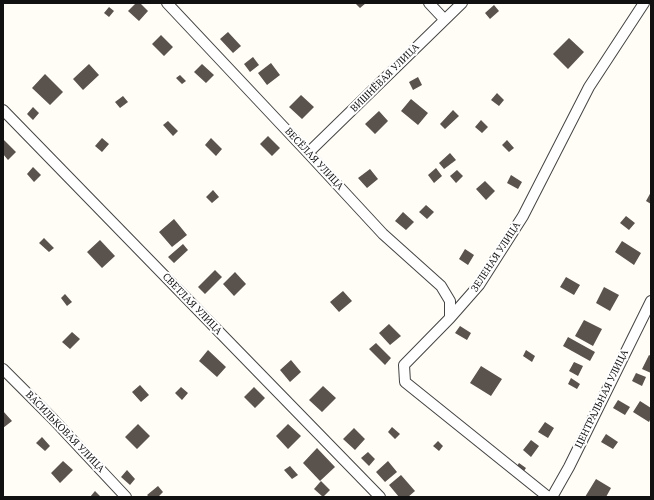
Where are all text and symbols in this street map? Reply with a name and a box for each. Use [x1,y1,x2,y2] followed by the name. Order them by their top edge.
[348,41,422,115] street label: ВИШНЁВАЯ УЛИЦА
[282,125,346,193] street label: ВЕСЁЛАЯ УЛИЦА
[469,220,523,294] street label: ЗЕЛЕНАЯ УЛИЦА
[160,271,224,337] street label: СВЕТЛАЯ УЛИЦА
[573,348,631,450] street label: ЦЕНТРАЛЬНАЯ УЛИЦА
[23,389,107,475] street label: ВАСИЛЬКОВАЯ УЛИЦА

